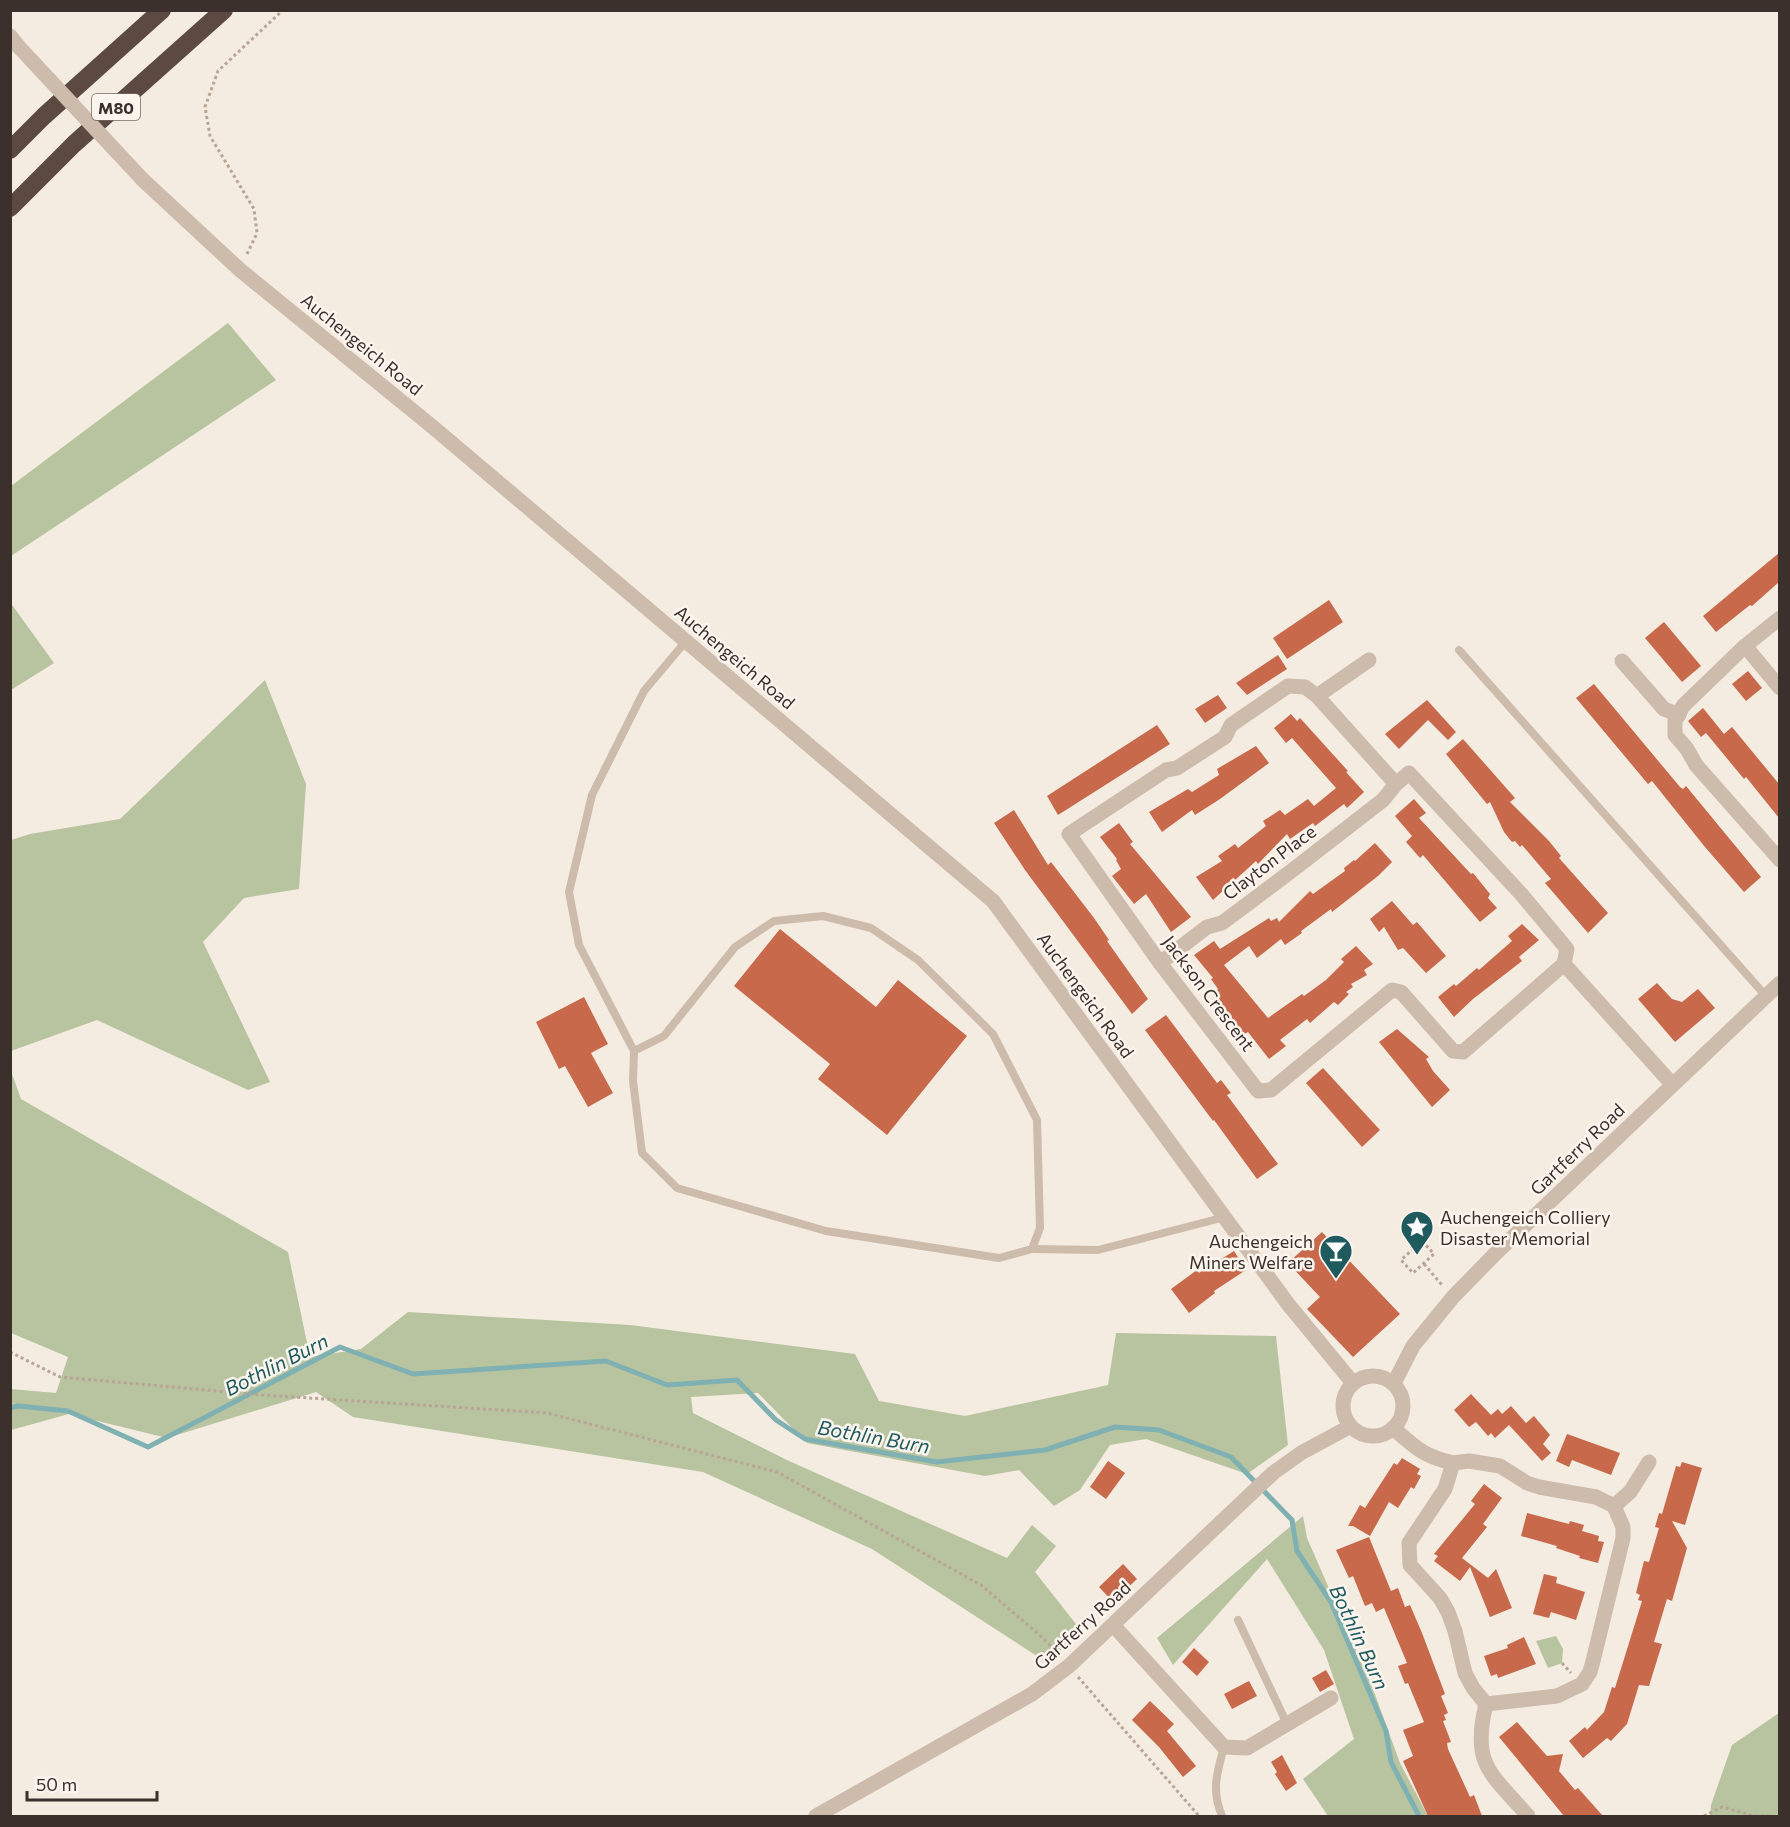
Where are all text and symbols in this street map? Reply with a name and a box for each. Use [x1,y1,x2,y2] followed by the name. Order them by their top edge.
[92,94,140,120] road number: M80
[297,288,427,400] street label: Auchengeich Road
[671,600,799,714] street label: Auchengeich Road
[1218,820,1320,904] street label: Clayton Place
[1033,928,1139,1062] street label: Auchengeich Road
[1158,931,1260,1055] street label: Jackson Crescent
[1525,1099,1629,1199] street label: Gartferry Road
[1440,1206,1611,1249] place label: Auchengeich Colliery Disaster Memorial
[1399,1209,1435,1256] place icon: Auchengeich Colliery Disaster Memorial
[1189,1230,1313,1273] place label: Auchengeich Miners Welfare
[1318,1233,1354,1280] bar icon: Auchengeich Miners Welfare
[220,1328,332,1400] water label: Bothlin Burn
[816,1414,932,1458] water label: Bothlin Burn
[1029,1576,1135,1674] street label: Gartferry Road
[1325,1581,1395,1693] water label: Bothlin Burn
[27,1764,158,1802] scale bar
[36,1773,77,1795] text: 50 m

